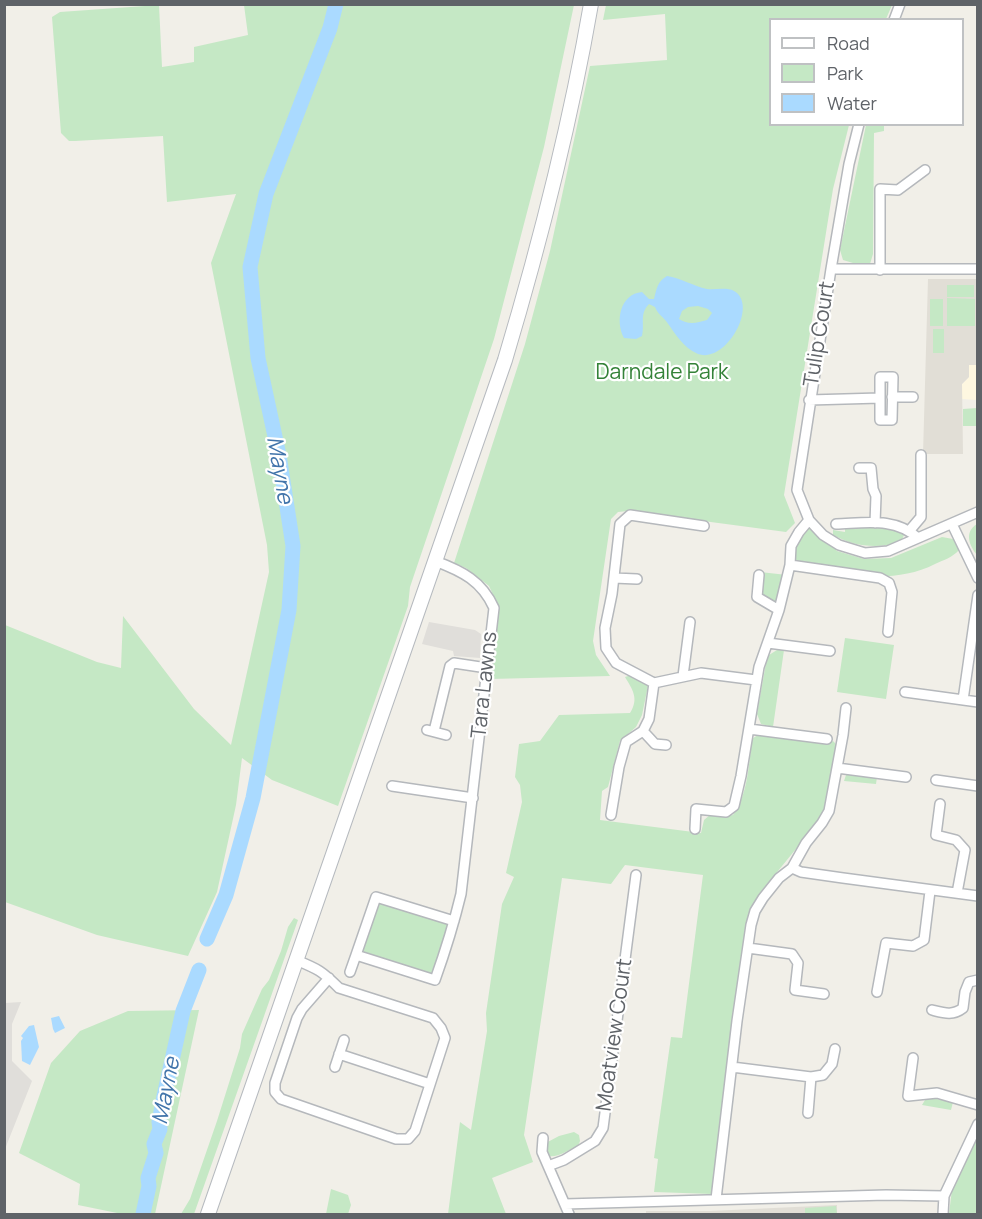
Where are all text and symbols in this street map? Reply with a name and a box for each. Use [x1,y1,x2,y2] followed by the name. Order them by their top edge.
[769,18,964,126] legend
[827,31,870,55] text: Road
[827,61,863,85] text: Park
[827,91,877,115] text: Water
[799,280,841,388] street label: Tulip Court
[595,360,729,386] park label: Darndale Park
[260,434,298,506] water label: Mayne
[467,630,503,740] street label: Tara Lawns
[592,957,638,1113] street label: Moatview Court
[148,1055,186,1127] water label: Mayne

